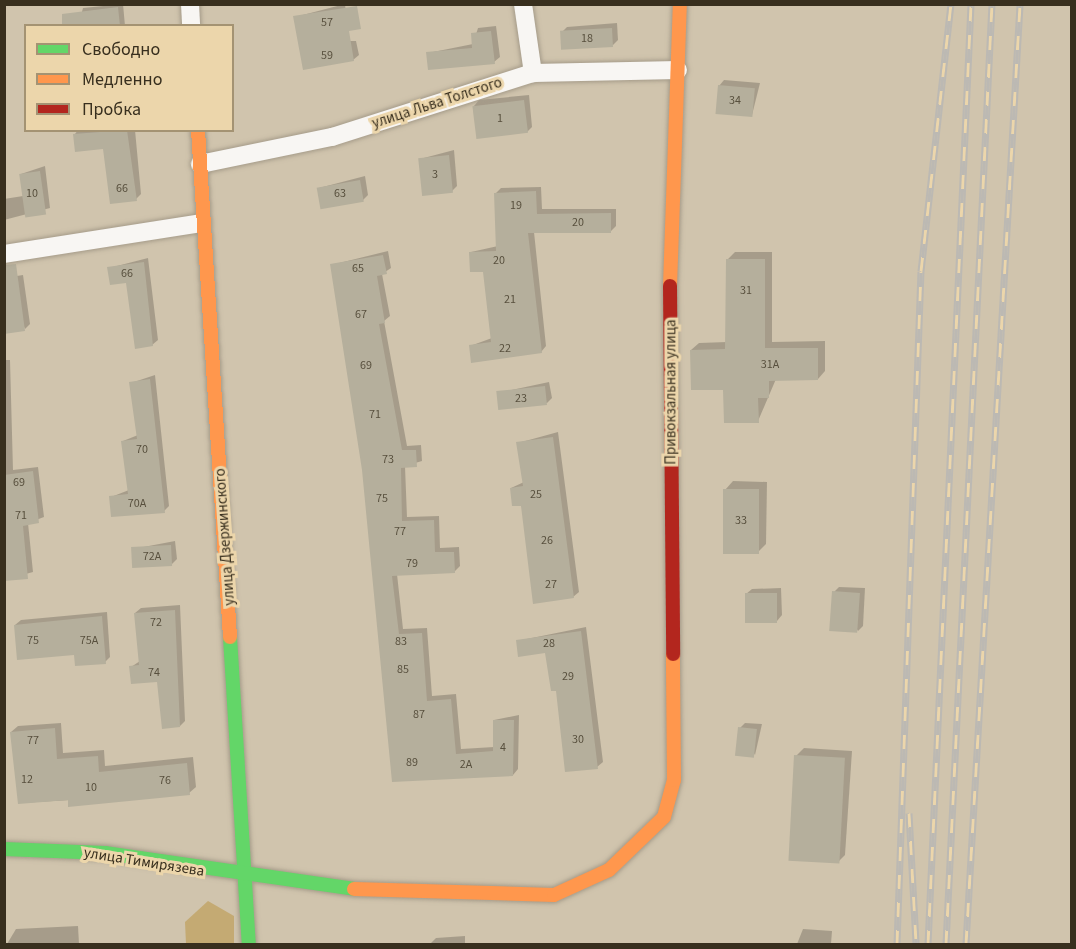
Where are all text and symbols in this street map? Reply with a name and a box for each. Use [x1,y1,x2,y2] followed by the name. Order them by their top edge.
[321,16,333,30] house number: 57
[24,24,234,132] legend
[581,32,593,46] house number: 18
[82,37,160,62] text: Свободно
[321,49,333,63] house number: 59
[82,67,162,92] text: Медленно
[370,73,504,133] street label: улица Льва Толстого
[729,94,741,108] house number: 34
[82,97,141,122] text: Пробка
[497,112,503,126] house number: 1
[432,168,438,182] house number: 3
[116,182,128,196] house number: 66
[26,187,38,201] house number: 10
[334,187,346,201] house number: 63
[510,199,522,213] house number: 19
[572,216,584,230] house number: 20
[493,254,505,268] house number: 20
[352,262,364,276] house number: 65
[121,267,133,281] house number: 66
[740,284,752,298] house number: 31
[504,293,516,307] house number: 21
[355,308,367,322] house number: 67
[662,319,680,465] street label: Привокзальная улица
[499,342,511,356] house number: 22
[761,358,779,372] house number: 31А
[360,359,372,373] house number: 69
[515,392,527,406] house number: 23
[369,408,381,422] house number: 71
[136,443,148,457] house number: 70
[382,453,394,467] house number: 73
[211,468,239,606] street label: улица Дзержинского
[13,476,25,490] house number: 69
[530,488,542,502] house number: 25
[376,492,388,506] house number: 75
[128,497,146,511] house number: 70А
[15,509,27,523] house number: 71
[735,514,747,528] house number: 33
[394,525,406,539] house number: 77
[541,534,553,548] house number: 26
[143,550,161,564] house number: 72А
[406,557,418,571] house number: 79
[545,578,557,592] house number: 27
[150,616,162,630] house number: 72
[27,634,39,648] house number: 75
[80,634,98,648] house number: 75А
[395,635,407,649] house number: 83
[543,637,555,651] house number: 28
[397,663,409,677] house number: 85
[148,666,160,680] house number: 74
[562,670,574,684] house number: 29
[413,708,425,722] house number: 87
[572,733,584,747] house number: 30
[27,734,39,748] house number: 77
[500,741,506,755] house number: 4
[406,756,418,770] house number: 89
[460,758,472,772] house number: 2А
[21,773,33,787] house number: 12
[159,774,171,788] house number: 76
[85,781,97,795] house number: 10
[83,844,205,880] street label: улица Тимирязева

